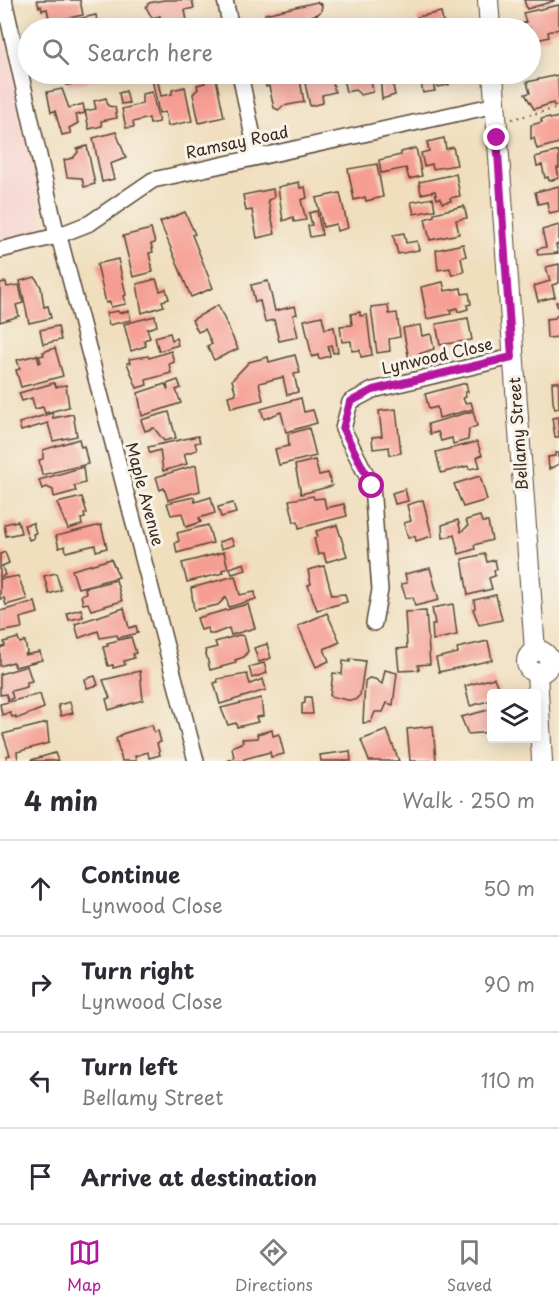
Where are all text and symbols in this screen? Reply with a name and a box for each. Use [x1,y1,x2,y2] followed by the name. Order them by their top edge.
[18,18,541,84] search box
[39,35,72,68] icon: search
[87,35,213,68] text: Search here
[183,118,290,164] street label: Ramsay Road
[483,124,509,150] route end
[379,331,495,379] street label: Lynwood Close
[501,376,533,492] street label: Bellamy Street
[121,439,171,549] street label: Maple Avenue
[358,472,384,498] route start
[487,689,541,743] map controls
[487,689,541,743] button: layers
[24,781,98,820] text: 4 min
[402,785,535,815] text: Walk · 250 m
[81,857,180,890] text: Continue
[24,872,57,905] icon: ahead
[483,873,535,903] text: 50 m
[81,890,223,920] text: Lynwood Close
[81,953,194,986] text: Turn right
[24,968,57,1001] icon: right
[484,969,535,999] text: 90 m
[81,986,223,1016] text: Lynwood Close
[81,1049,178,1082] text: Turn left
[24,1064,57,1097] icon: left
[481,1065,535,1095] text: 110 m
[81,1082,223,1112] text: Bellamy Street
[24,1160,57,1193] icon: arrive
[81,1160,317,1193] text: Arrive at destination
[67,1236,101,1296] tab: Map
[235,1236,313,1296] tab: Directions
[447,1236,492,1296] tab: Saved

